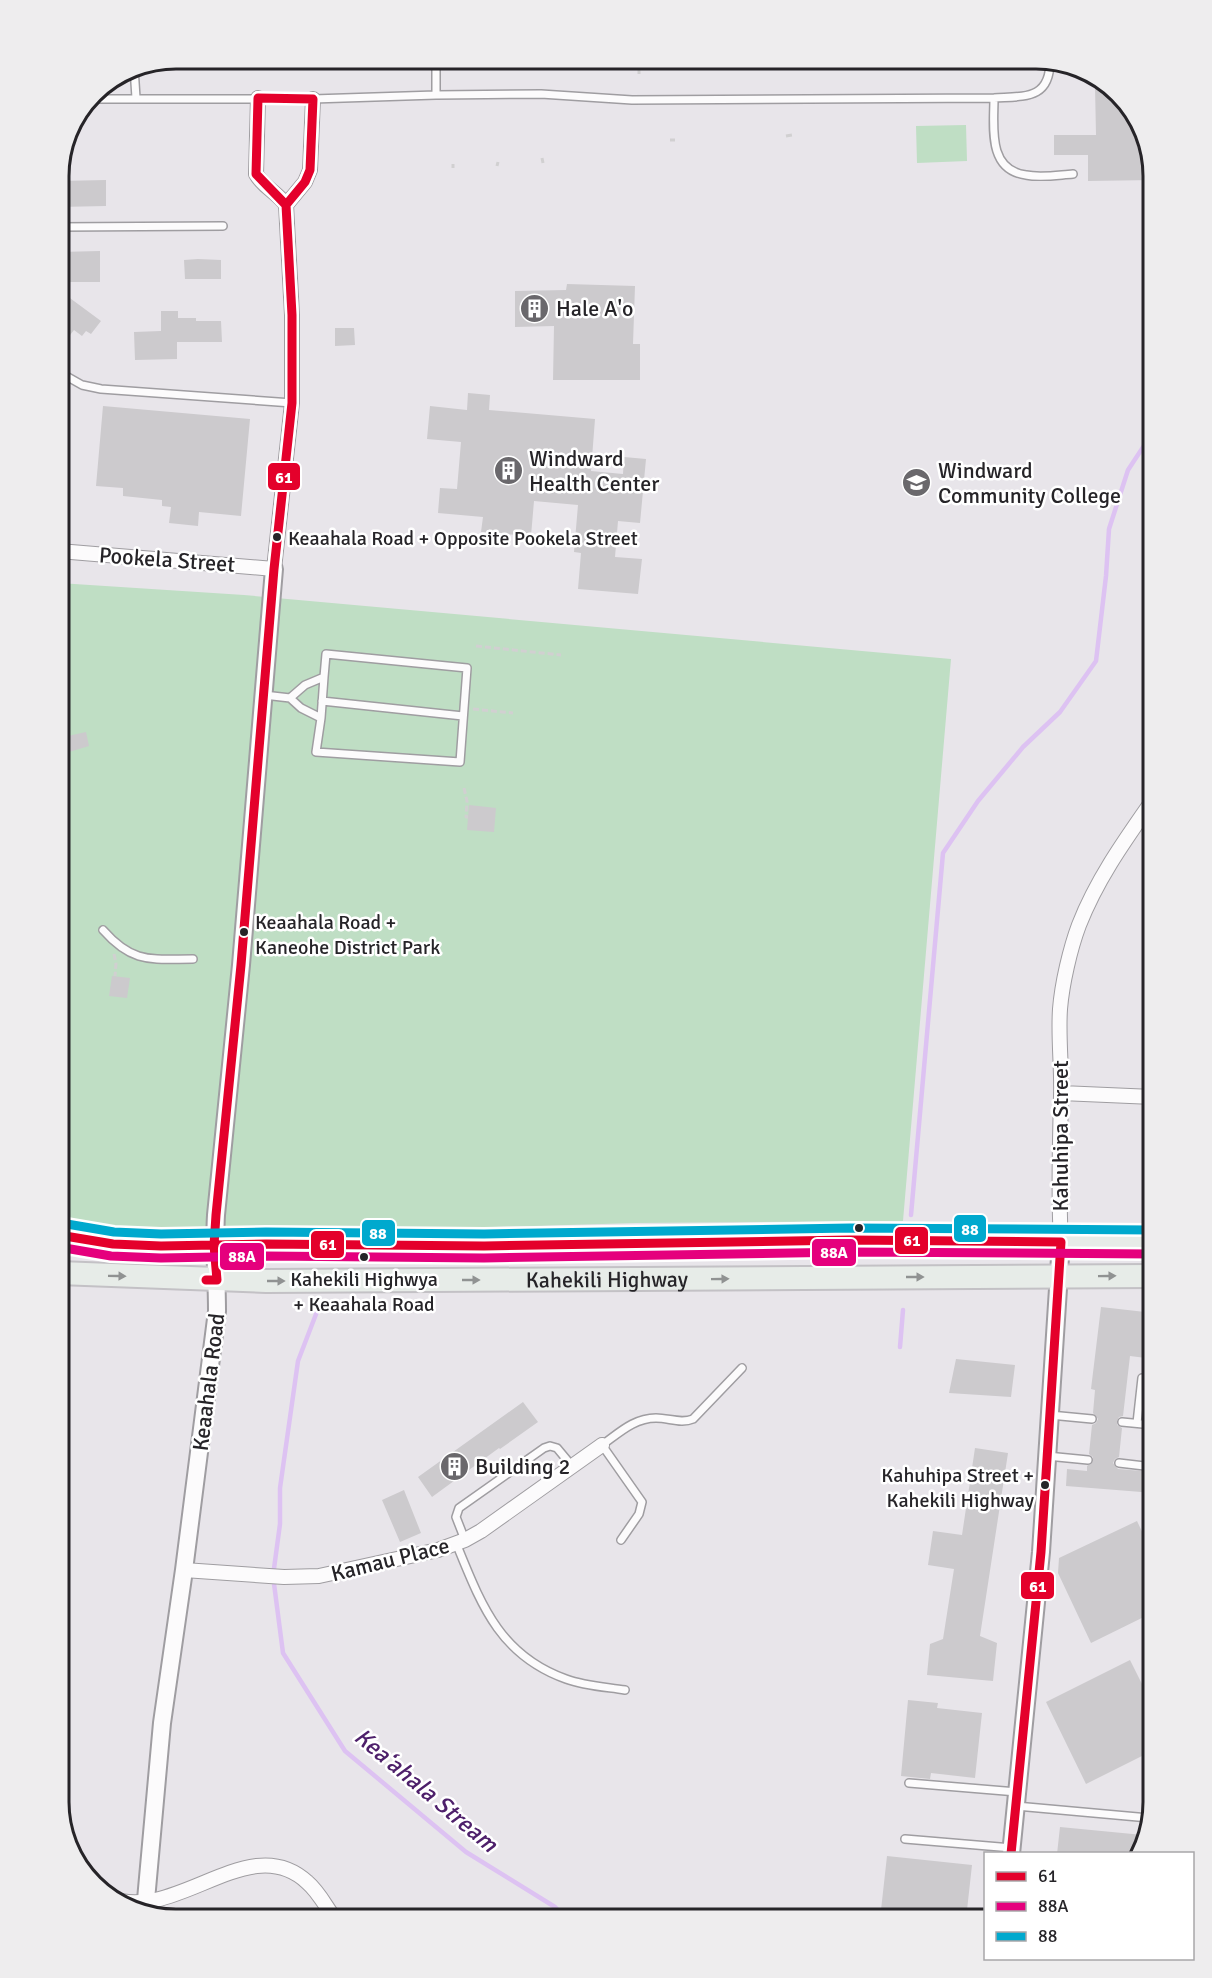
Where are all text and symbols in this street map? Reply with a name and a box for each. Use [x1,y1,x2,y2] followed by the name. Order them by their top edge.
[519,292,551,324] building icon: Hale A'o
[556,295,634,322] place label: Hale A'o
[529,445,659,497] place label: Windward Health Center
[492,455,524,487] building icon: Windward Health Center
[938,457,1121,509] place label: Windward Community College
[267,462,301,491] line badge: 61
[901,467,933,499] school or university icon: Windward Community College
[275,468,293,488] text: 61
[288,526,638,551] place label: Keaahala Road + Opposite Pookela Street
[271,531,283,543] marker: Keaahala Road + Opposite Pookela Street
[98,541,236,578] street label: Pookela Street
[255,910,440,960] place label: Keaahala Road + Kaneohe District Park
[238,926,250,938] marker: Keaahala Road + Kaneohe District Park
[1047,1060,1074,1212] street label: Kahuhipa Street
[953,1214,987,1243] line badge: 88
[361,1219,396,1247] line badge: 88
[961,1220,979,1240] text: 88
[853,1222,865,1234] unlabelled marker
[369,1224,387,1244] text: 88
[894,1226,929,1255] line badge: 61
[310,1230,345,1259] line badge: 61
[903,1231,921,1251] text: 61
[319,1235,337,1255] text: 61
[811,1238,857,1267] line badge: 88A
[219,1242,265,1271] line badge: 88A
[820,1243,849,1263] text: 88A
[228,1247,257,1267] text: 88A
[358,1251,370,1263] marker: Kahekili Highwya + Keaahala Road
[526,1266,689,1294] street label: Kahekili Highway
[290,1267,438,1317] place label: Kahekili Highwya + Keaahala Road
[107,1271,126,1281] one-way arrow
[1097,1271,1116,1281] one-way arrow
[906,1272,925,1282] one-way arrow
[711,1274,730,1284] one-way arrow
[461,1275,480,1285] one-way arrow
[266,1276,285,1286] one-way arrow
[187,1312,230,1453] street label: Keaahala Road
[438,1450,470,1482] building icon: Building 2
[475,1453,570,1480] place label: Building 2
[881,1463,1035,1513] place label: Kahuhipa Street + Kahekili Highway
[1039,1479,1051,1491] marker: Kahuhipa Street + Kahekili Highway
[328,1532,452,1587] street label: Kamau Place
[1020,1571,1055,1600] line badge: 61
[1029,1577,1047,1597] text: 61
[348,1721,504,1859] water label: Keaʻahala Stream
[984,1852,1194,1960] legend
[1038,1865,1057,1887] text: 61
[1038,1895,1068,1917] text: 88A
[1038,1925,1057,1947] text: 88

